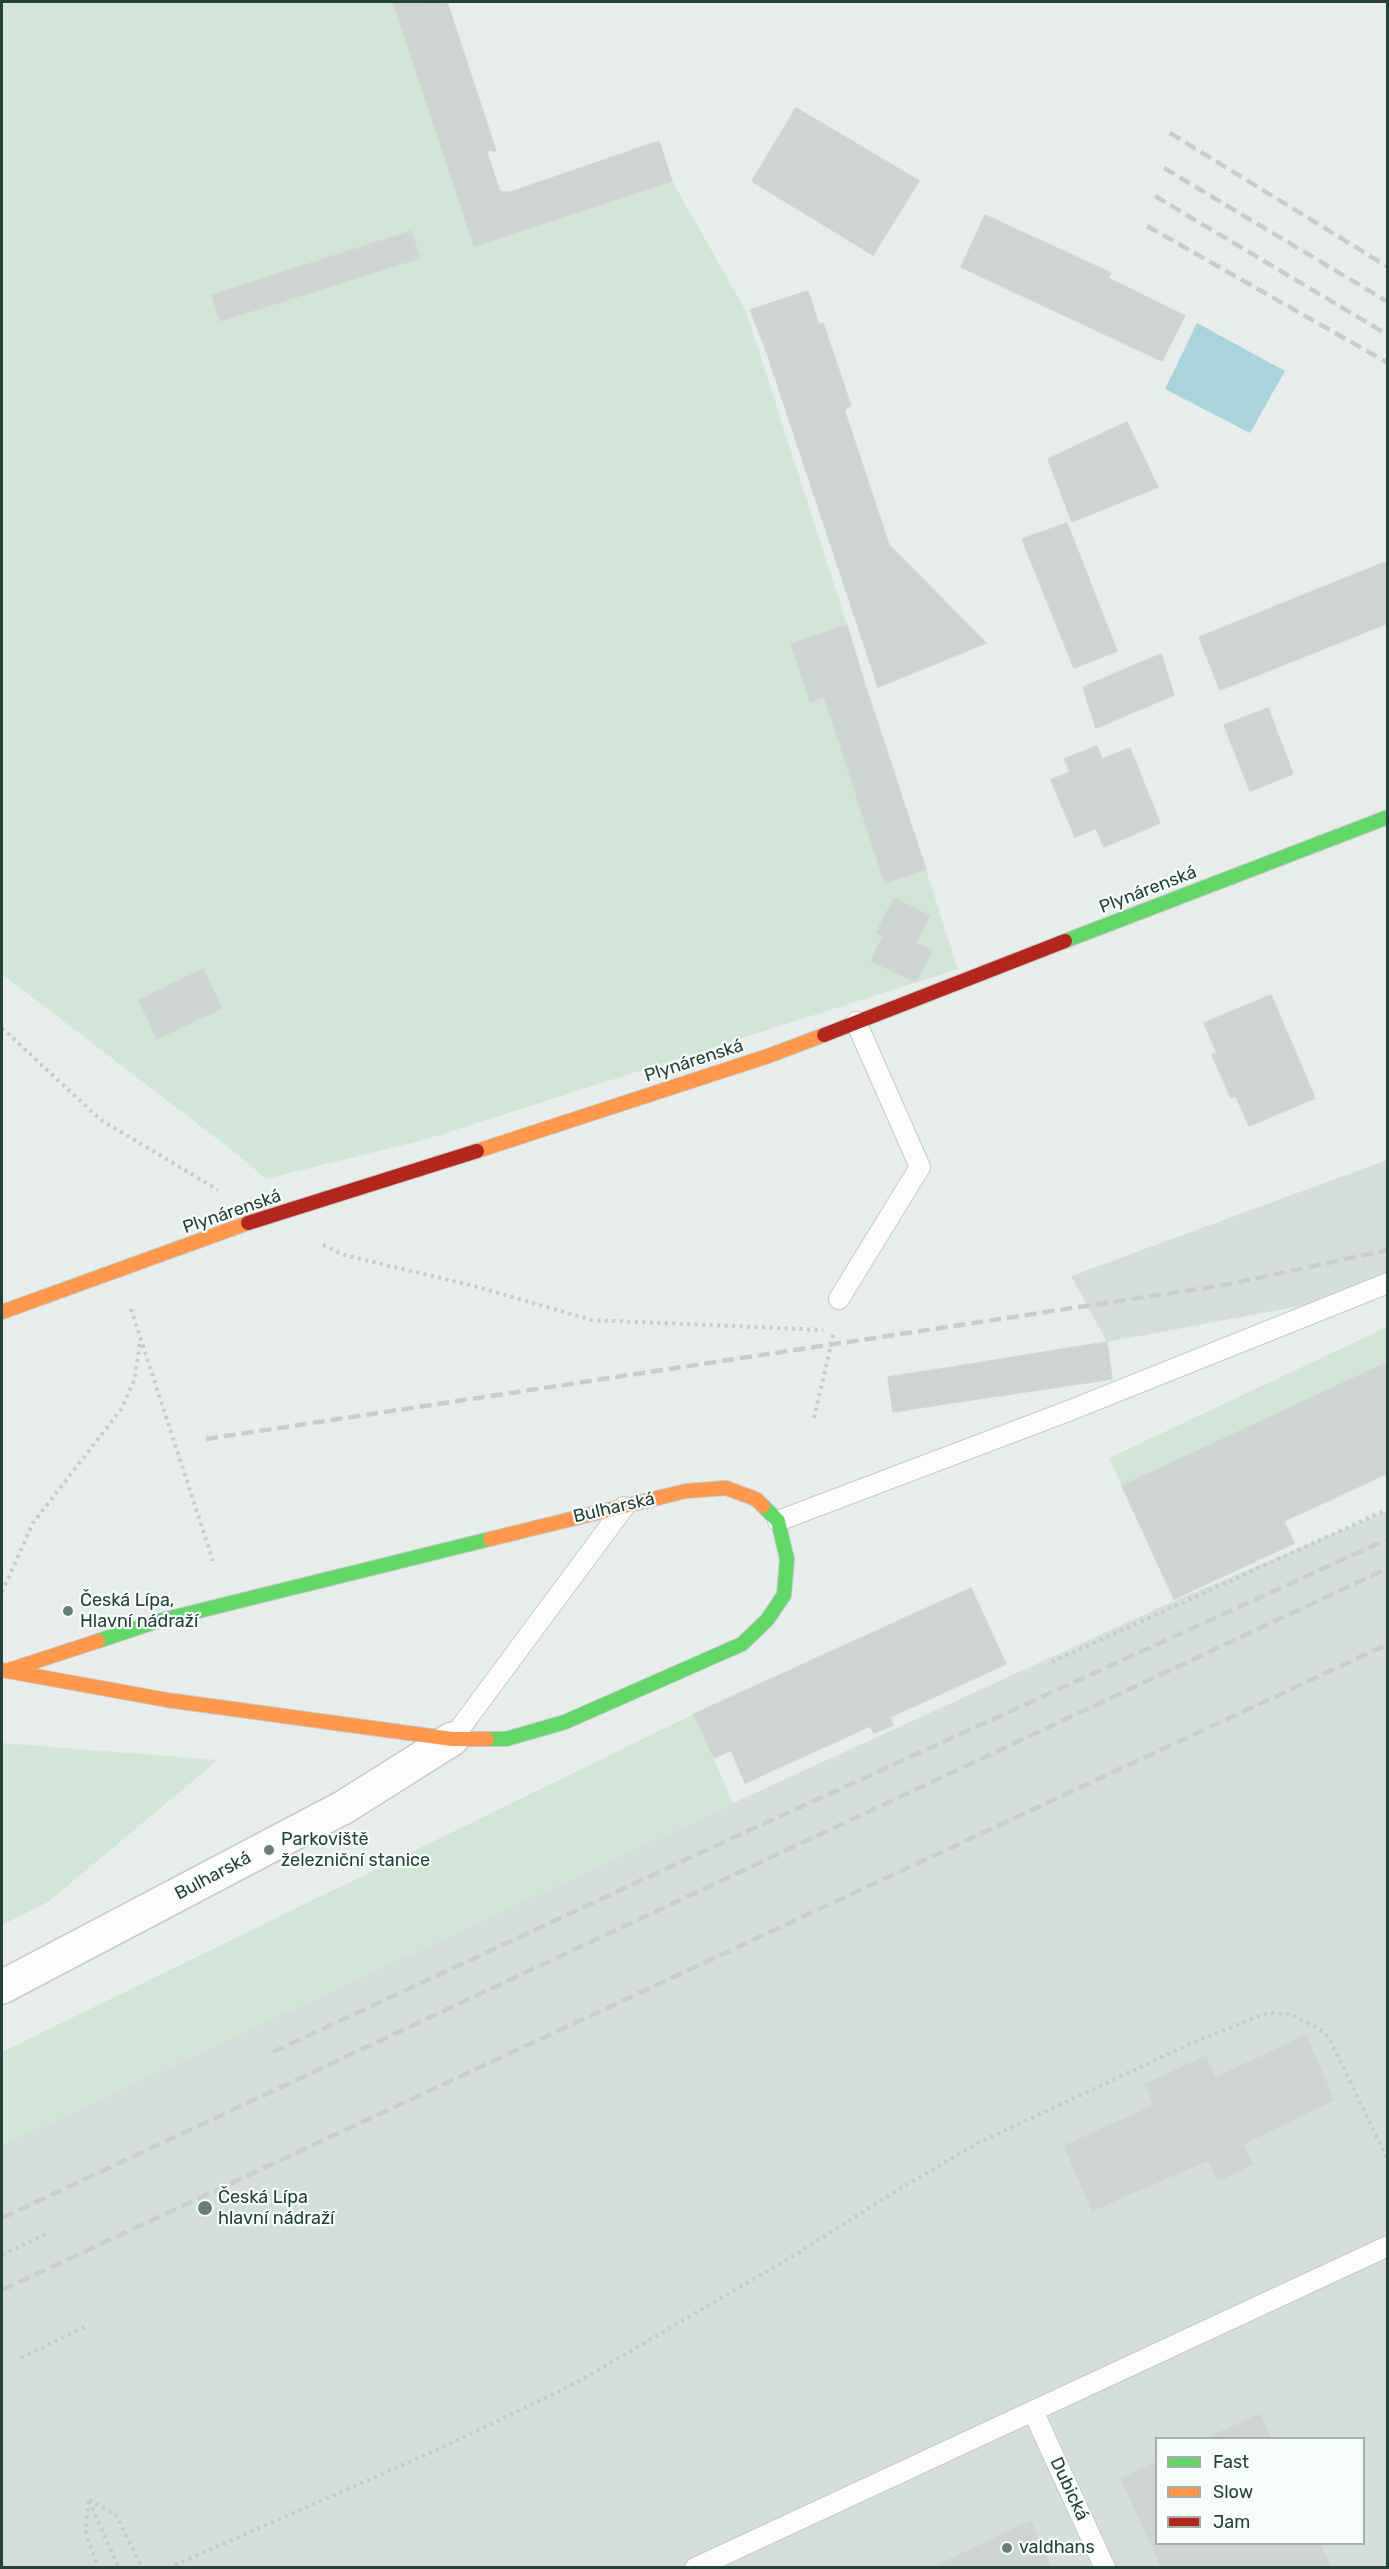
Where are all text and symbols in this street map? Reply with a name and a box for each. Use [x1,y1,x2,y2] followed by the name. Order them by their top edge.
[1096,862,1200,918] street label: Plynárenská
[642,1035,746,1087] street label: Plynárenská
[180,1185,284,1239] street label: Plynárenská
[571,1488,657,1528] street label: Bulharská
[80,1590,198,1632] place label: Česká Lípa, Hlavní nádraží
[61,1604,75,1618] marker: Česká Lípa, Hlavní nádraží
[281,1829,430,1872] place label: Parkoviště železniční stanice
[262,1843,276,1857] marker: Parkoviště železniční stanice
[171,1847,255,1905] street label: Bulharská
[218,2187,334,2230] place label: Česká Lípa hlavní nádraží
[196,2199,214,2217] marker: Česká Lípa hlavní nádraží
[1155,2437,1365,2545] legend
[1213,2451,1249,2473] text: Fast
[1045,2454,1093,2524] street label: Dubická
[1213,2481,1253,2503] text: Slow
[1213,2511,1250,2533] text: Jam
[1019,2537,1095,2559] place label: valdhans
[1000,2541,1014,2555] marker: valdhans

